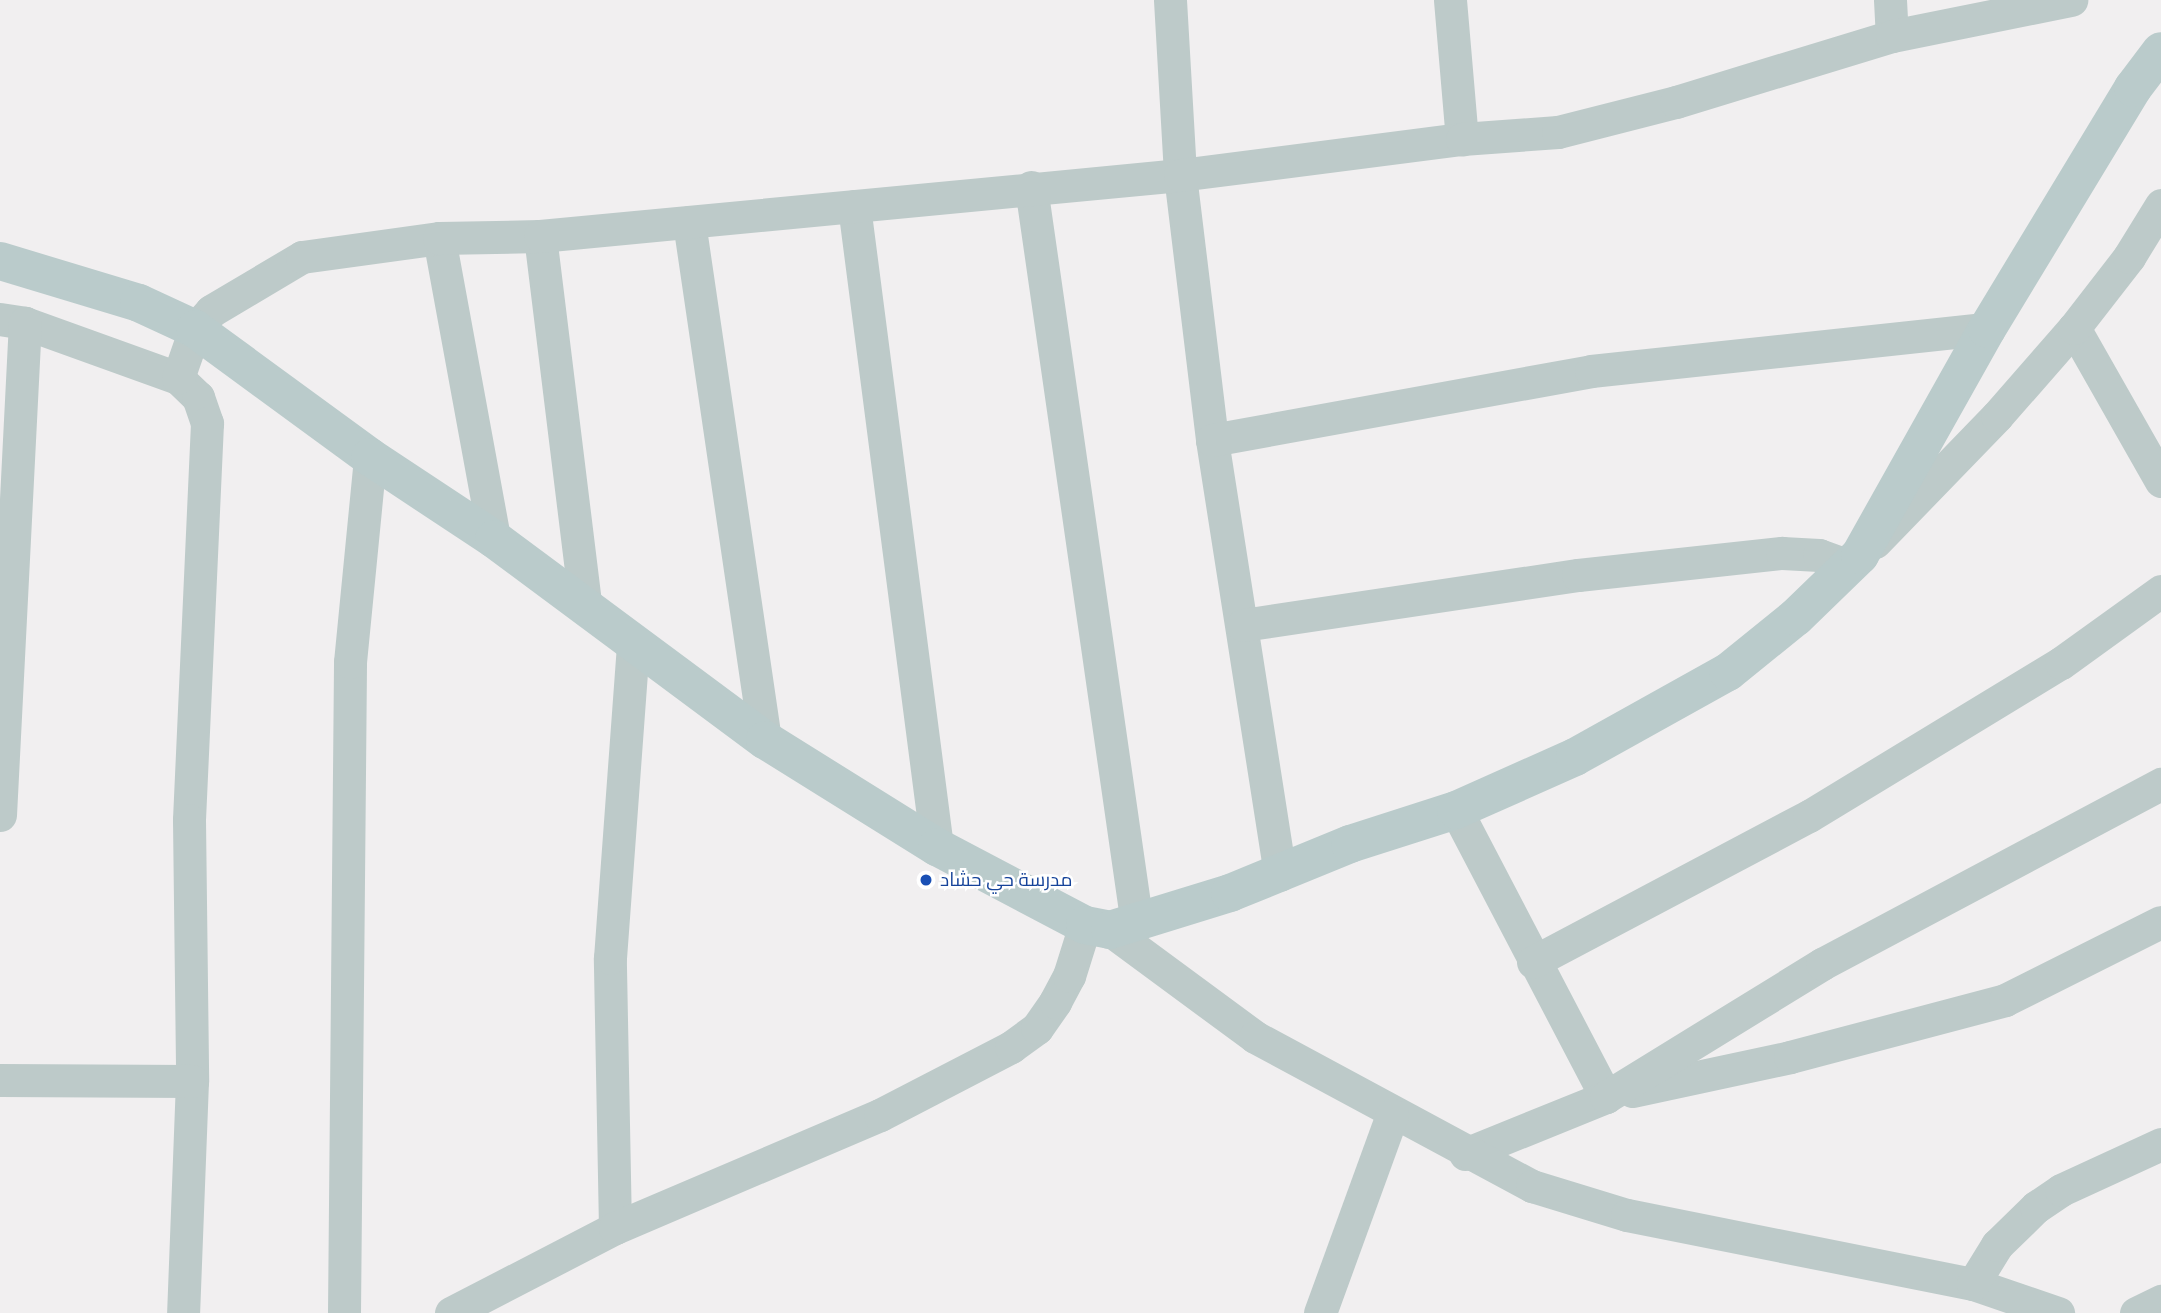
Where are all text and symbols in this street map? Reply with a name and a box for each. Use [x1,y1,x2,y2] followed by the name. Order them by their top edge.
[940,869,1072,891] place label: مدرسة حي حشاد
[918,872,934,888] marker: مدرسة حي حشاد

